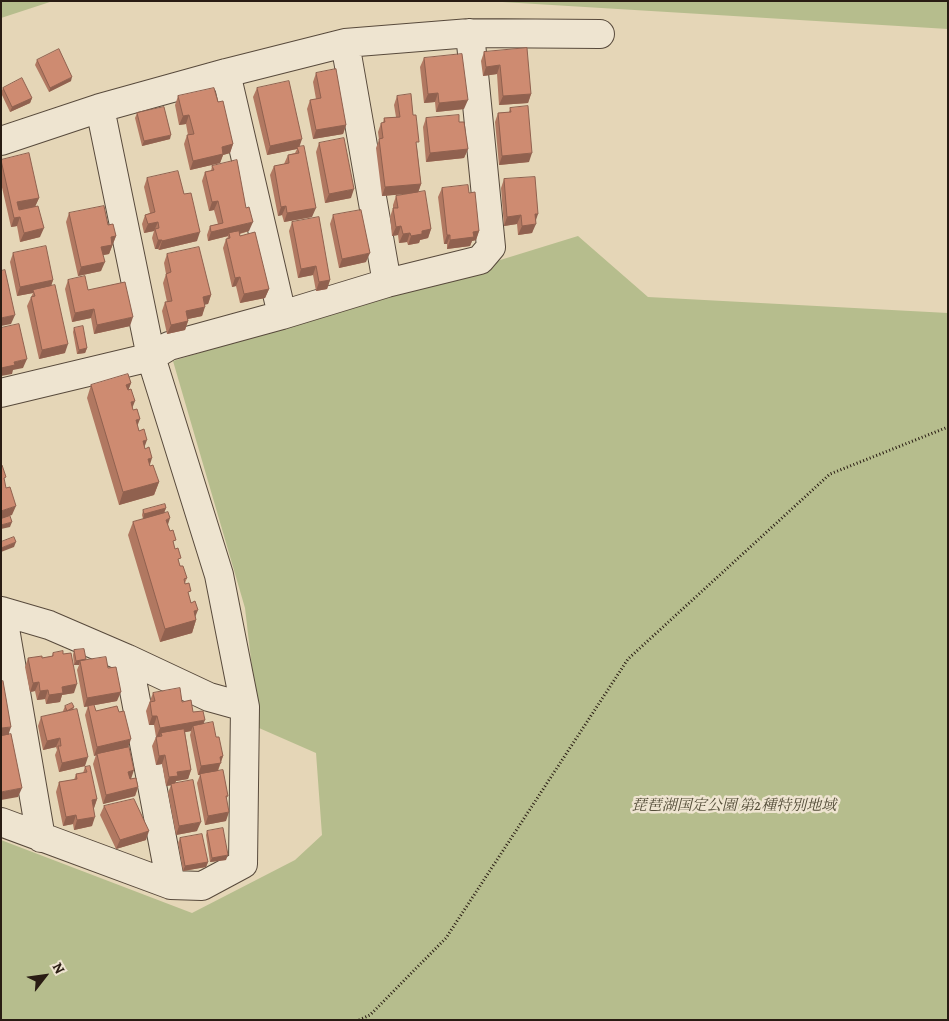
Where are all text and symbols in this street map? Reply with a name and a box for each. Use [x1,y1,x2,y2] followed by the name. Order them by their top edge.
[632,797,836,815] park label: 琵琶湖国定公園 第2種特別地域
[20,951,70,1001] north arrow
[48,959,69,977] text: N

